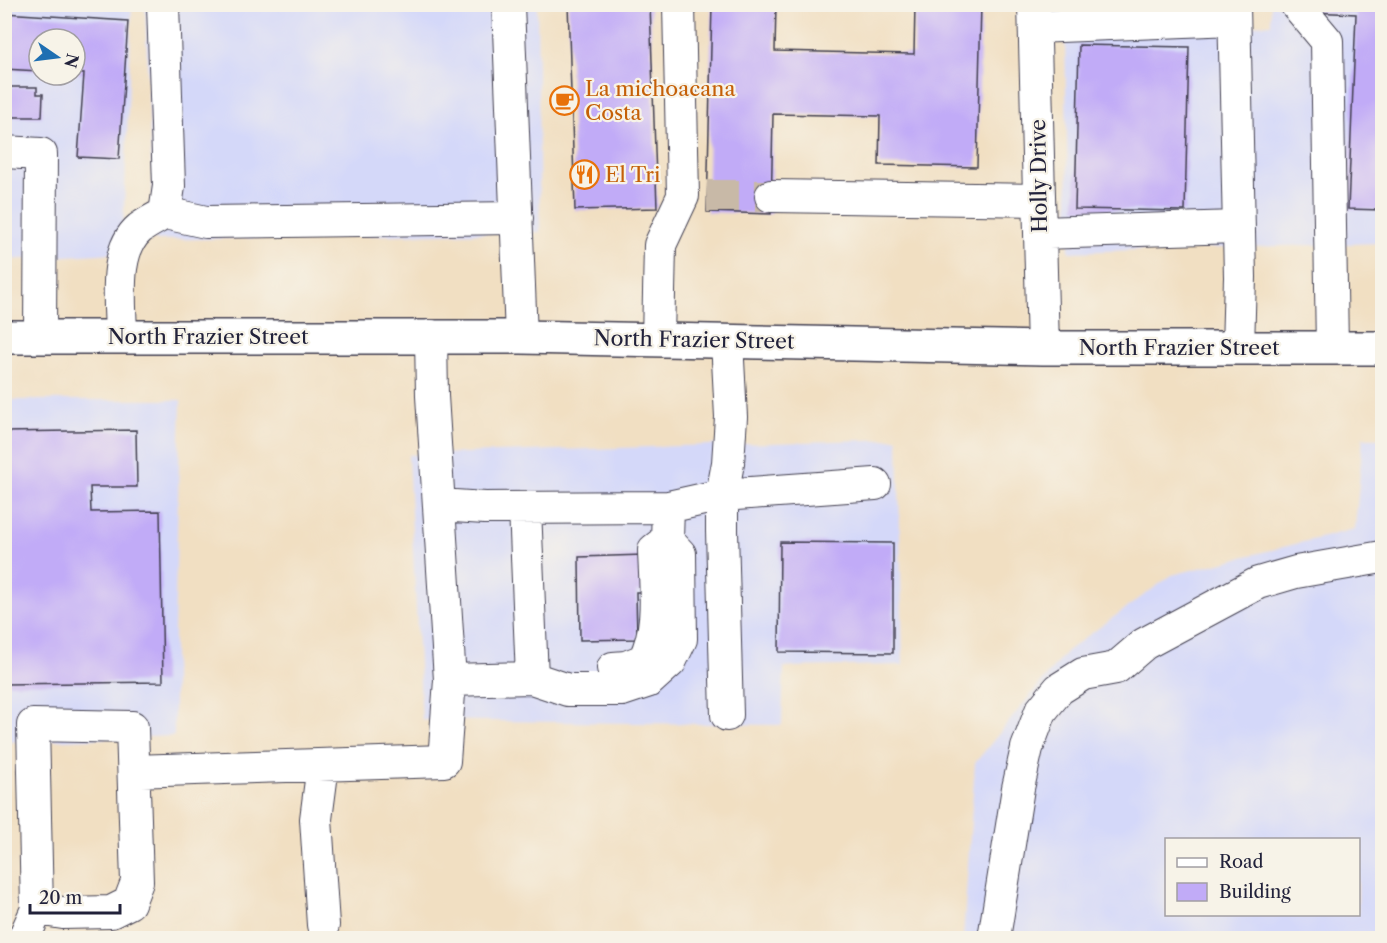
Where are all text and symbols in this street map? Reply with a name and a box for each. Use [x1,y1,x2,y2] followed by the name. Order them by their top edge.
[27,27,87,87] north arrow
[60,51,83,70] text: N
[585,76,736,125] place label: La michoacana Costa
[548,85,580,117] cafe icon: La michoacana Costa
[1025,119,1052,233] street label: Holly Drive
[568,159,600,191] restaurant icon: El Tri
[605,162,660,187] place label: El Tri
[108,324,309,349] street label: North Frazier Street
[593,325,795,354] street label: North Frazier Street
[1079,335,1280,360] street label: North Frazier Street
[1165,838,1360,916] legend
[1219,851,1264,873] text: Road
[30,877,120,915] scale bar
[1219,881,1291,903] text: Building
[39,887,83,909] text: 20 m

